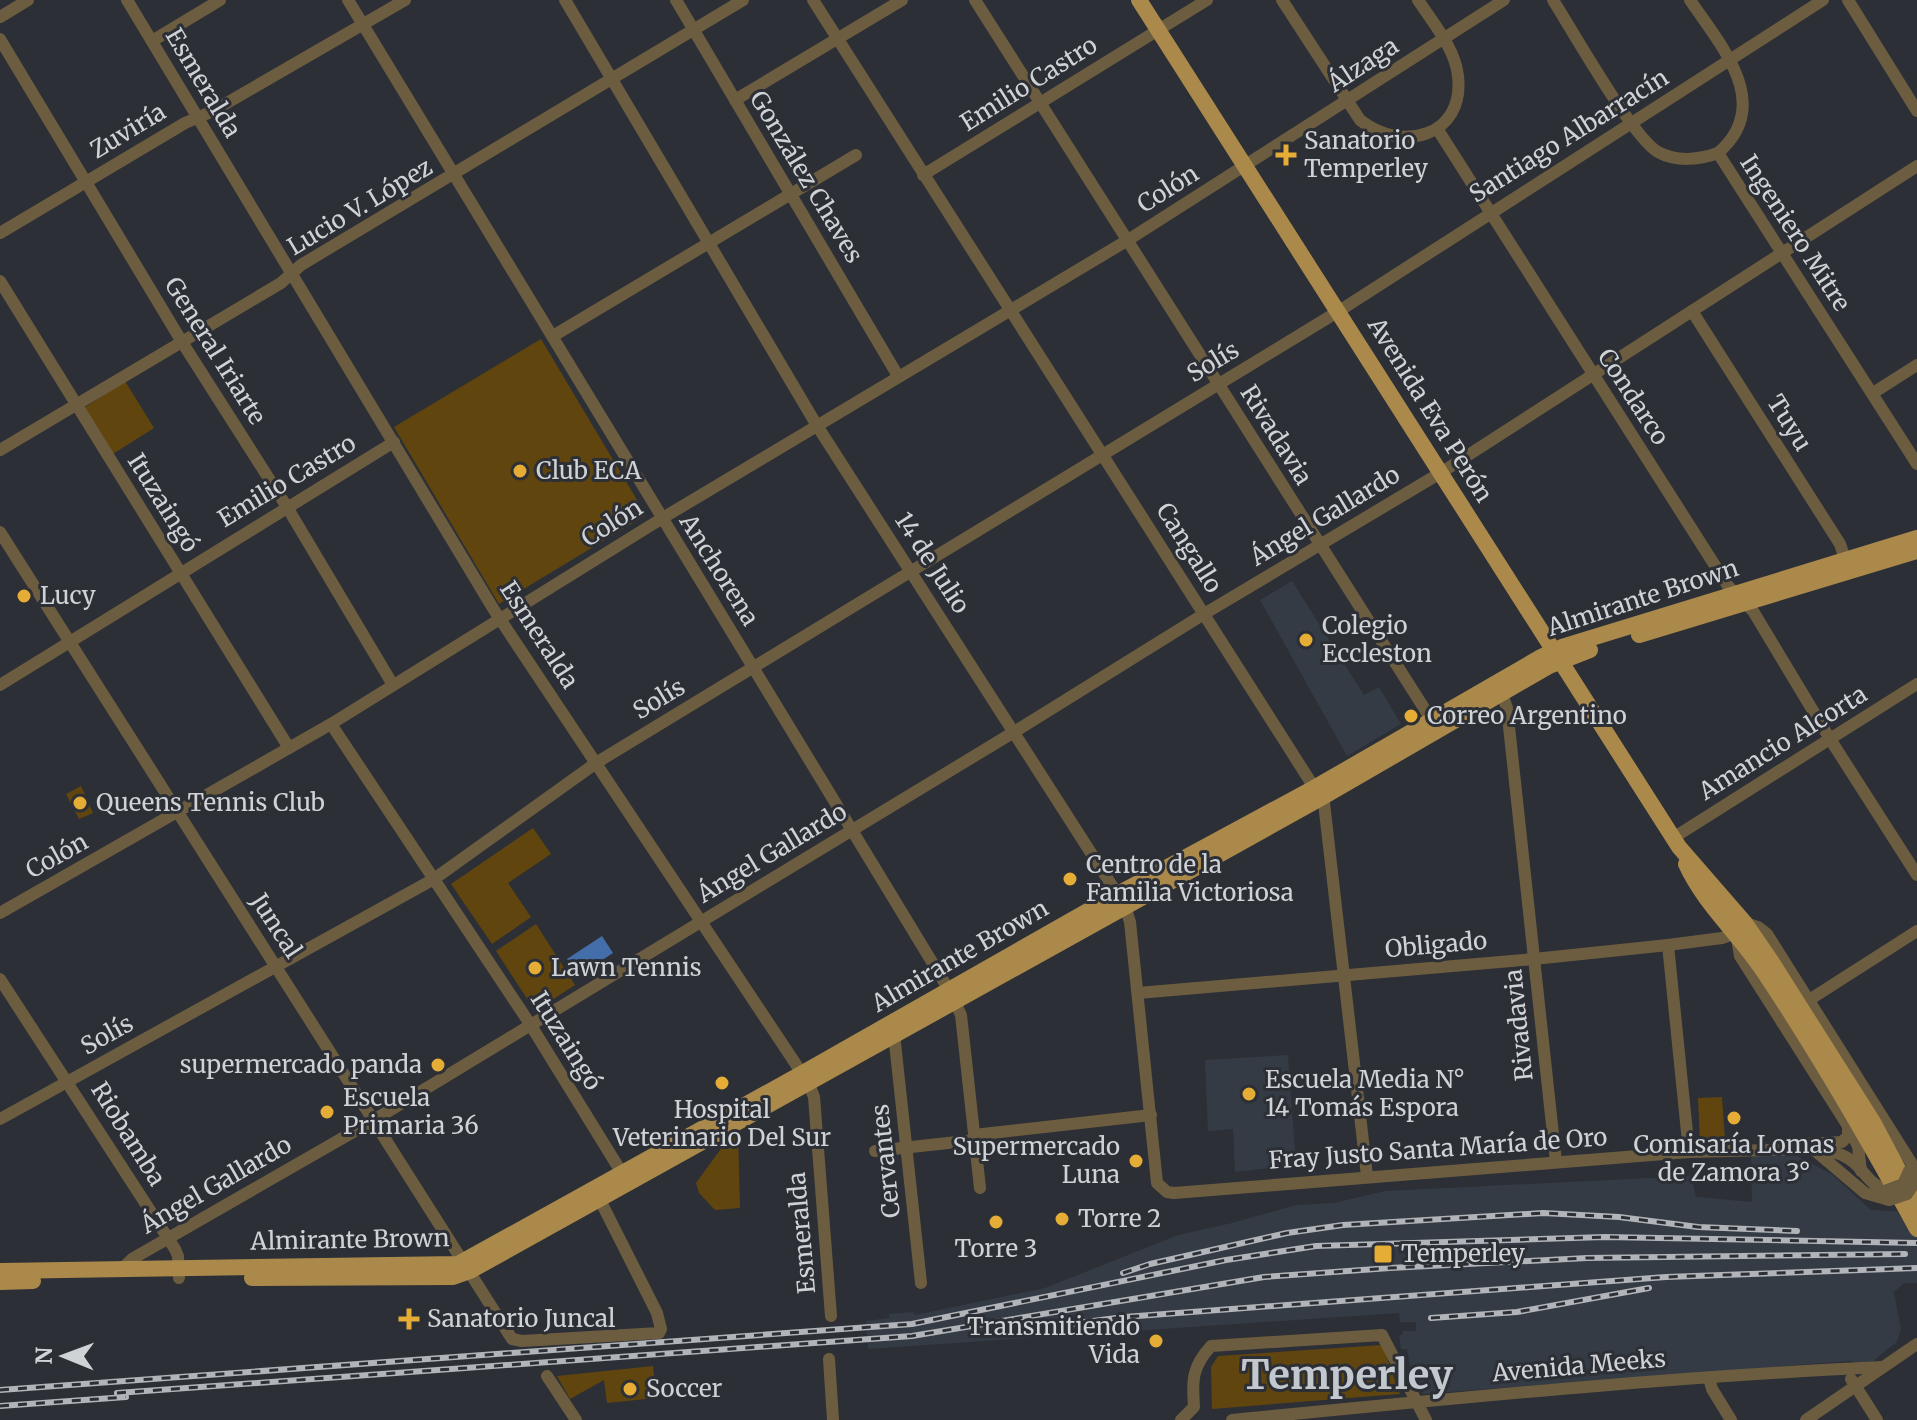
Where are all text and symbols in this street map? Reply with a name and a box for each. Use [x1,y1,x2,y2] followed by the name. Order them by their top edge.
[159,22,248,143] street label: Esmeralda
[955,29,1103,138] street label: Emilio Castro
[1321,30,1404,100] street label: Álzaga
[1463,62,1674,209] street label: Santiago Albarracín
[743,85,870,268] street label: González Chaves
[84,96,171,165] street label: Zuviría
[1304,125,1428,184] place label: Sanatorio Temperley
[1275,144,1297,166] marker: Sanatorio Temperley
[1733,149,1858,317] street label: Ingeniero Mitre
[282,151,438,262] street label: Lucio V. López
[1131,158,1204,219] street label: Colón
[158,271,273,430] street label: General Iriarte
[1360,311,1500,508] street label: Avenida Eva Perón
[1181,334,1244,389] street label: Solís
[1591,343,1676,451] street label: Condarco
[1234,379,1319,491] street label: Rivadavia
[1760,389,1819,457] street label: Tuyu
[212,427,361,534] street label: Emilio Castro
[121,448,206,558] street label: Ituzaingó
[536,455,642,486] place label: Club ECA
[1243,459,1405,573] street label: Ángel Gallardo
[511,462,529,480] marker: Club ECA
[575,492,648,553] street label: Colón
[1150,497,1229,599] street label: Cangallo
[888,506,977,619] street label: 14 de Julio
[672,507,766,631] street label: Anchorena
[1542,552,1742,643] street label: Almirante Brown
[493,575,586,694] street label: Esmeralda
[40,580,96,611] place label: Lucy
[15,587,33,605] marker: Lucy
[1322,610,1432,669] place label: Colegio Eccleston
[1297,631,1315,649] marker: Colegio Eccleston
[627,671,690,726] street label: Solís
[1692,678,1873,807] street label: Amancio Alcorta
[1427,700,1627,731] place label: Correo Argentino
[1402,707,1420,725] marker: Correo Argentino
[96,787,325,818] place label: Queens Tennis Club
[71,794,89,812] marker: Queens Tennis Club
[690,796,852,910] street label: Ángel Gallardo
[20,826,93,885] street label: Colón
[1086,849,1294,908] place label: Centro de la Familia Victoriosa
[1061,870,1079,888] marker: Centro de la Familia Victoriosa
[243,886,309,964] street label: Juncal
[865,892,1054,1019] street label: Almirante Brown
[1384,925,1488,964] street label: Obligado
[551,952,701,983] place label: Lawn Tennis
[526,959,544,977] marker: Lawn Tennis
[1497,968,1540,1082] street label: Rivadavia
[524,986,609,1096] street label: Ituzaingó
[75,1008,138,1062] street label: Solís
[180,1049,422,1080] place label: supermercado panda
[429,1056,447,1074] marker: supermercado panda
[1265,1064,1465,1123] place label: Escuela Media N° 14 Tomás Espora
[713,1074,731,1092] marker: Hospital Veterinario Del Sur
[84,1076,173,1192] street label: Riobamba
[343,1082,479,1141] place label: Escuela Primaria 36
[1240,1085,1258,1103] marker: Escuela Media N° 14 Tomás Espora
[612,1094,831,1153] place label: Hospital Veterinario Del Sur
[864,1102,907,1220] street label: Cervantes
[318,1103,336,1121] marker: Escuela Primaria 36
[1725,1109,1743,1127] marker: Comisaría Lomas de Zamora 3°
[1268,1121,1608,1176] street label: Fray Justo Santa María de Oro
[134,1129,297,1241] street label: Ángel Gallardo
[1634,1129,1834,1188] place label: Comisaría Lomas de Zamora 3°
[952,1131,1120,1190] place label: Supermercado Luna
[1127,1152,1145,1170] marker: Supermercado Luna
[781,1171,822,1295] street label: Esmeralda
[1078,1203,1161,1234] place label: Torre 2
[1053,1210,1071,1228] marker: Torre 2
[987,1213,1005,1231] marker: Torre 3
[249,1222,450,1257] street label: Almirante Brown
[955,1233,1037,1264] place label: Torre 3
[1401,1238,1525,1269] place label: Temperley
[1372,1243,1394,1265] marker: Temperley
[427,1303,616,1334] place label: Sanatorio Juncal
[398,1308,420,1330] marker: Sanatorio Juncal
[967,1311,1140,1370] place label: Transmitiendo Vida
[24,1316,104,1396] north arrow
[1147,1332,1165,1350] marker: Transmitiendo Vida
[1490,1342,1667,1389] street label: Avenida Meeks
[30,1346,58,1365] text: N
[1241,1350,1453,1400] district label: Temperley
[646,1373,723,1404] place label: Soccer
[621,1380,639,1398] marker: Soccer

